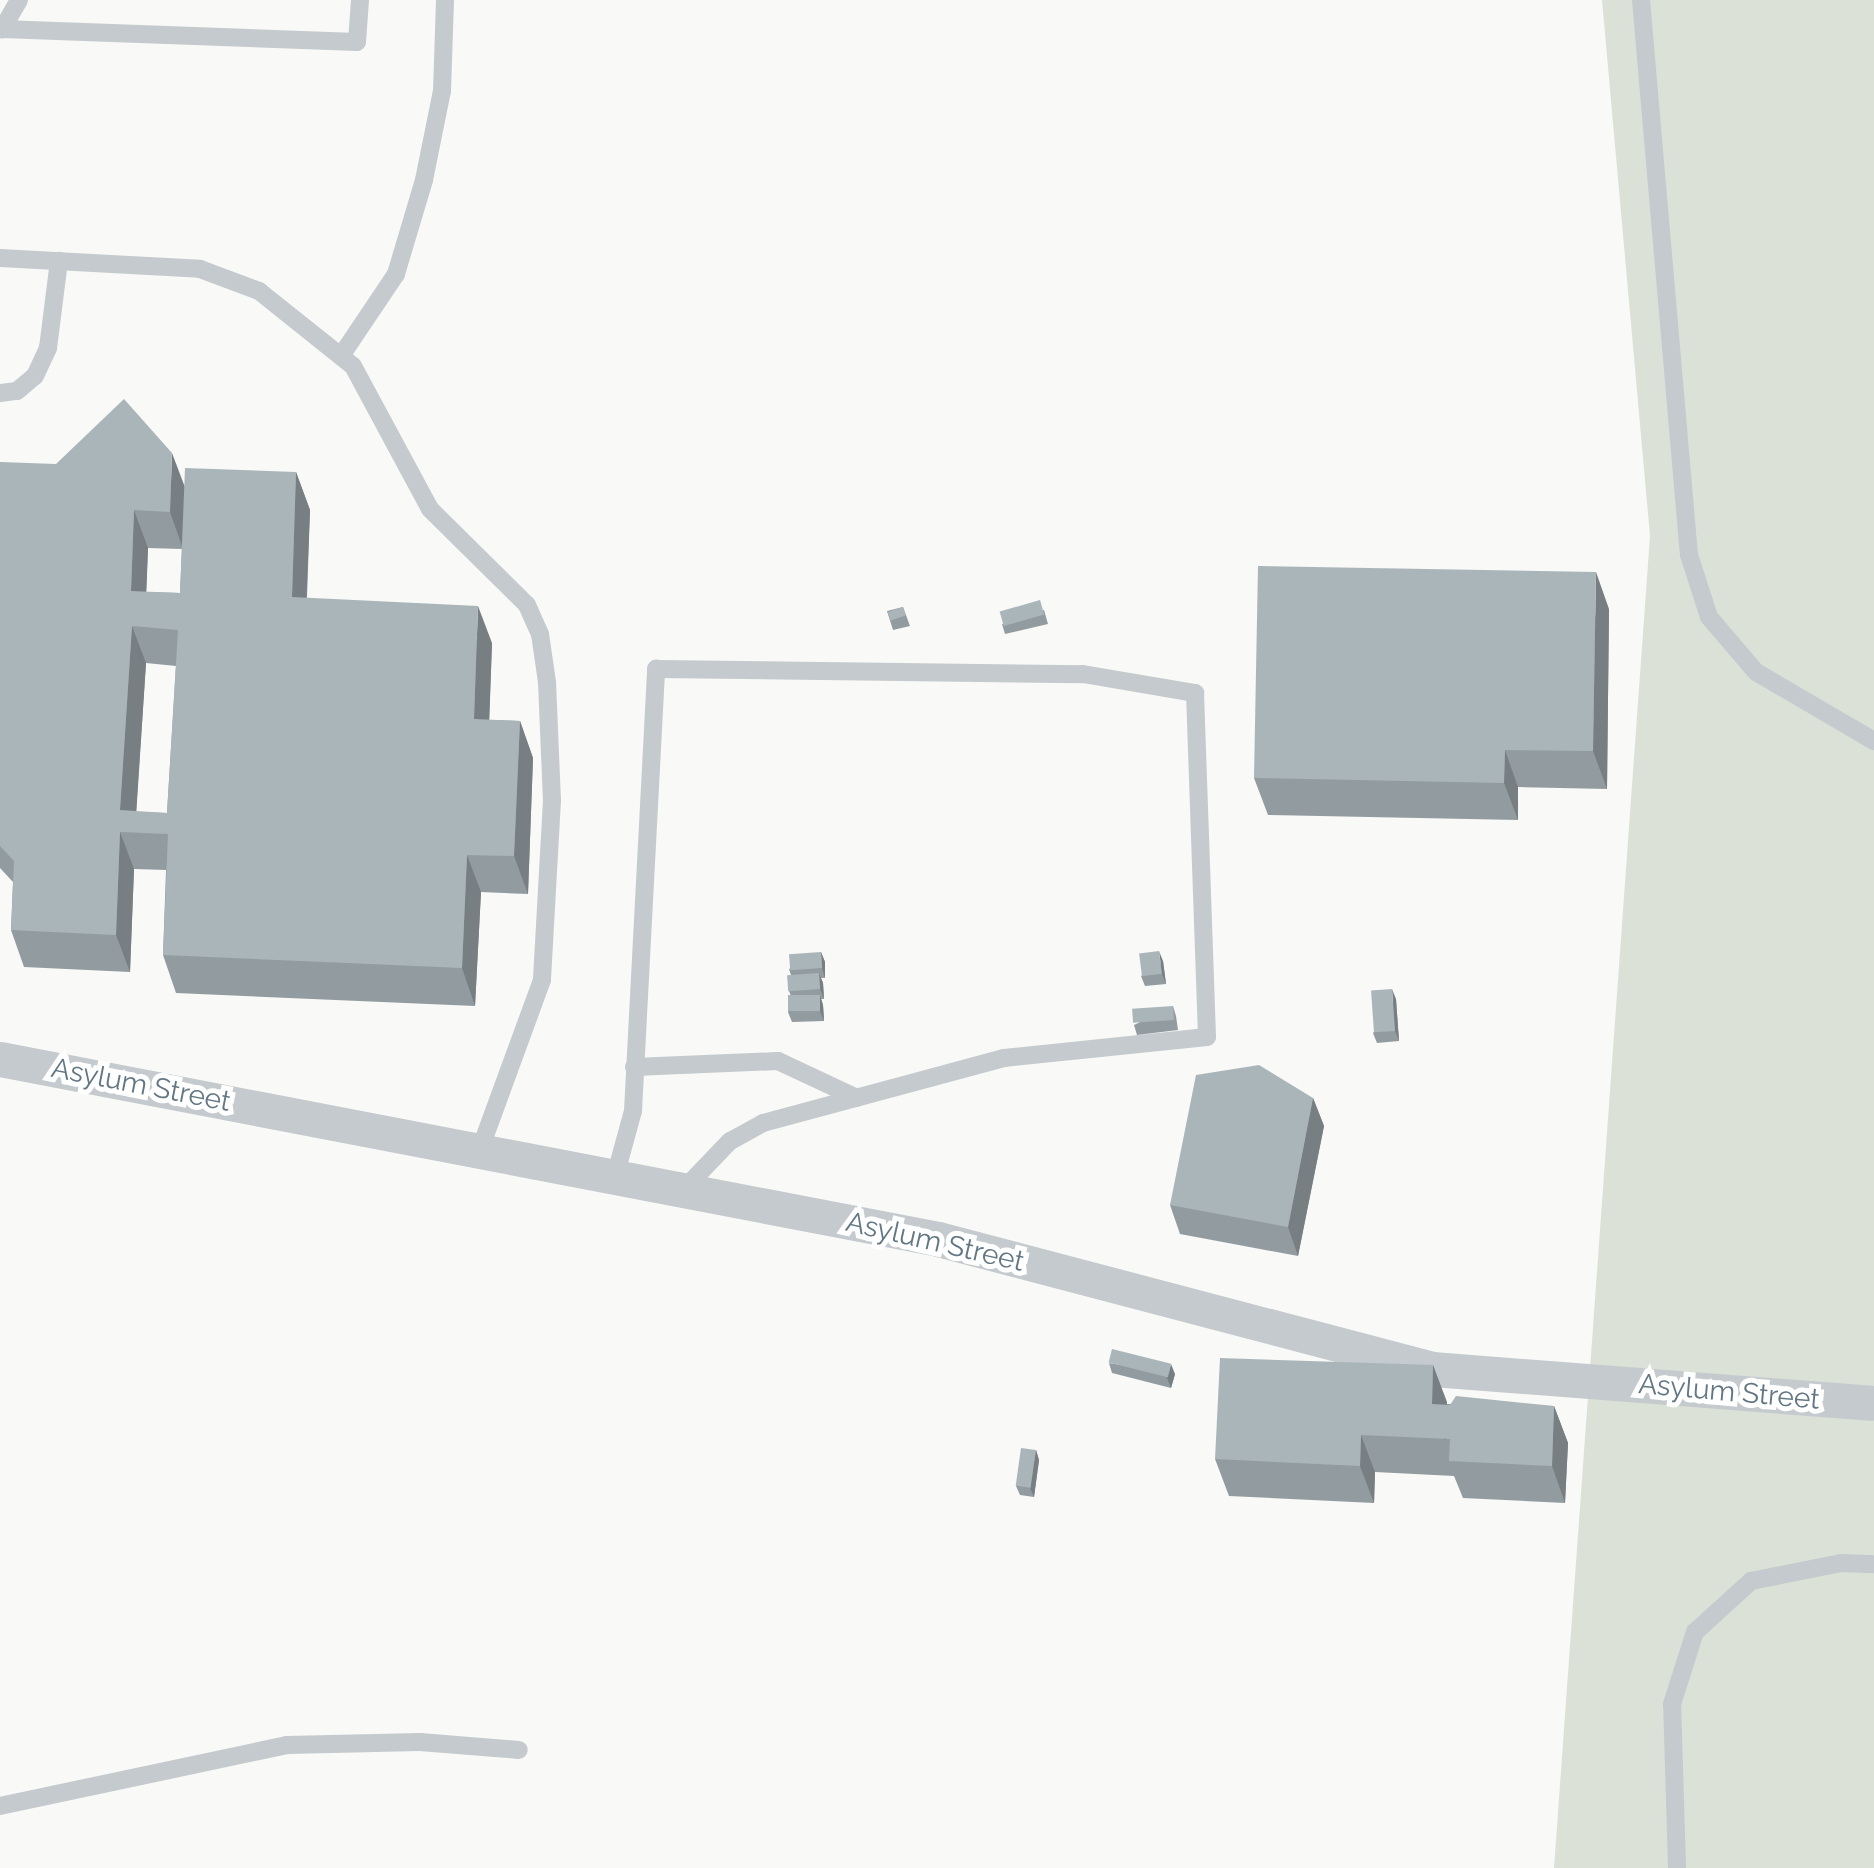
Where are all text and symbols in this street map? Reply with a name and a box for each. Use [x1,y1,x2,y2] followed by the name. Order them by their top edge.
[49,1051,233,1119] street label: Asylum Street
[843,1205,1027,1279] street label: Asylum Street
[1637,1367,1821,1417] street label: Asylum Street

